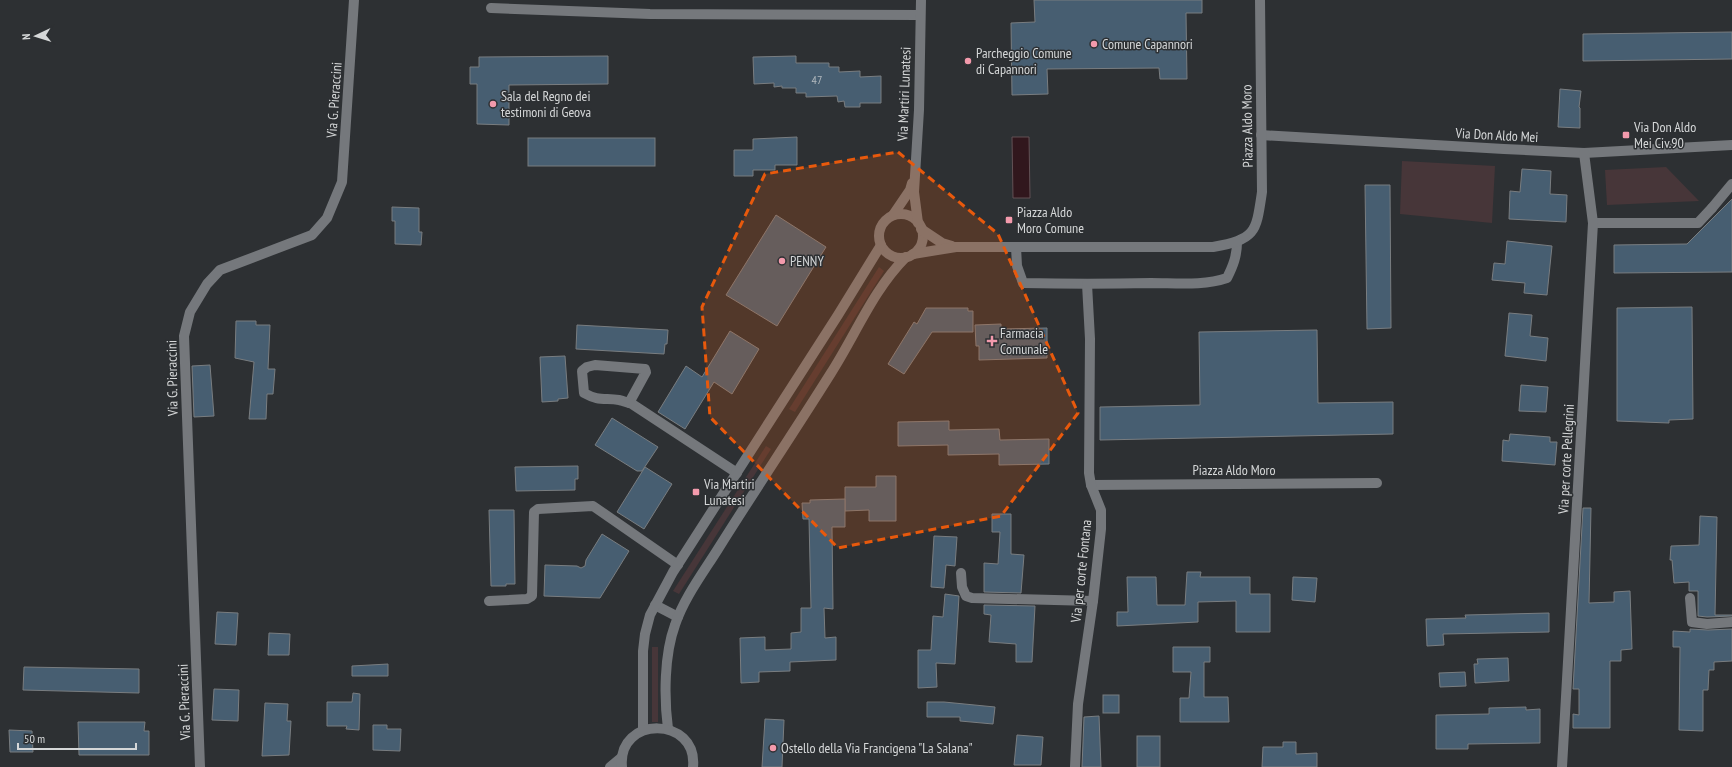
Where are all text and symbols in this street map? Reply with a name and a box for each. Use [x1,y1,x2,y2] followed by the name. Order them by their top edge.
[16,16,56,56] north arrow
[19,33,33,40] text: N
[1102,35,1193,53] place label: Comune Capannori
[1089,39,1099,49] marker: Comune Capannori
[976,44,1072,78] place label: Parcheggio Comune di Capannori
[893,47,915,142] street label: Via Martiri Lunatesi
[963,56,973,66] marker: Parcheggio Comune di Capannori
[322,61,346,140] street label: Via G. Pieraccini
[812,72,822,87] house number: 47
[1237,84,1257,168] street label: Piazza Aldo Moro
[501,87,591,121] place label: Sala del Regno dei testimoni di Geova
[488,99,498,109] marker: Sala del Regno dei testimoni di Geova
[1633,118,1696,152] place label: Via Don Aldo Mei Civ.90
[1454,124,1539,146] street label: Via Don Aldo Mei
[1621,130,1631,140] marker: Via Don Aldo Mei Civ.90
[1017,203,1084,237] place label: Piazza Aldo Moro Comune
[1004,215,1014,225] marker: Piazza Aldo Moro Comune
[790,252,824,270] place label: PENNY
[777,256,787,266] marker: PENNY
[1000,324,1048,358] place label: Farmacia Comunale
[987,336,997,346] marker: Farmacia Comunale
[162,340,182,417] street label: Via G. Pieraccini
[1554,403,1578,516] street label: Via per corte Pellegrini
[1192,461,1276,479] street label: Piazza Aldo Moro
[703,475,755,509] place label: Via Martiri Lunatesi
[691,487,701,497] marker: Via Martiri Lunatesi
[1067,519,1095,624] street label: Via per corte Fontana
[174,664,194,741] street label: Via G. Pieraccini
[18,725,136,751] scale bar
[24,731,45,746] text: 50 m
[781,739,973,757] place label: Ostello della Via Francigena "La Salana"
[768,743,778,753] marker: Ostello della Via Francigena "La Salana"

